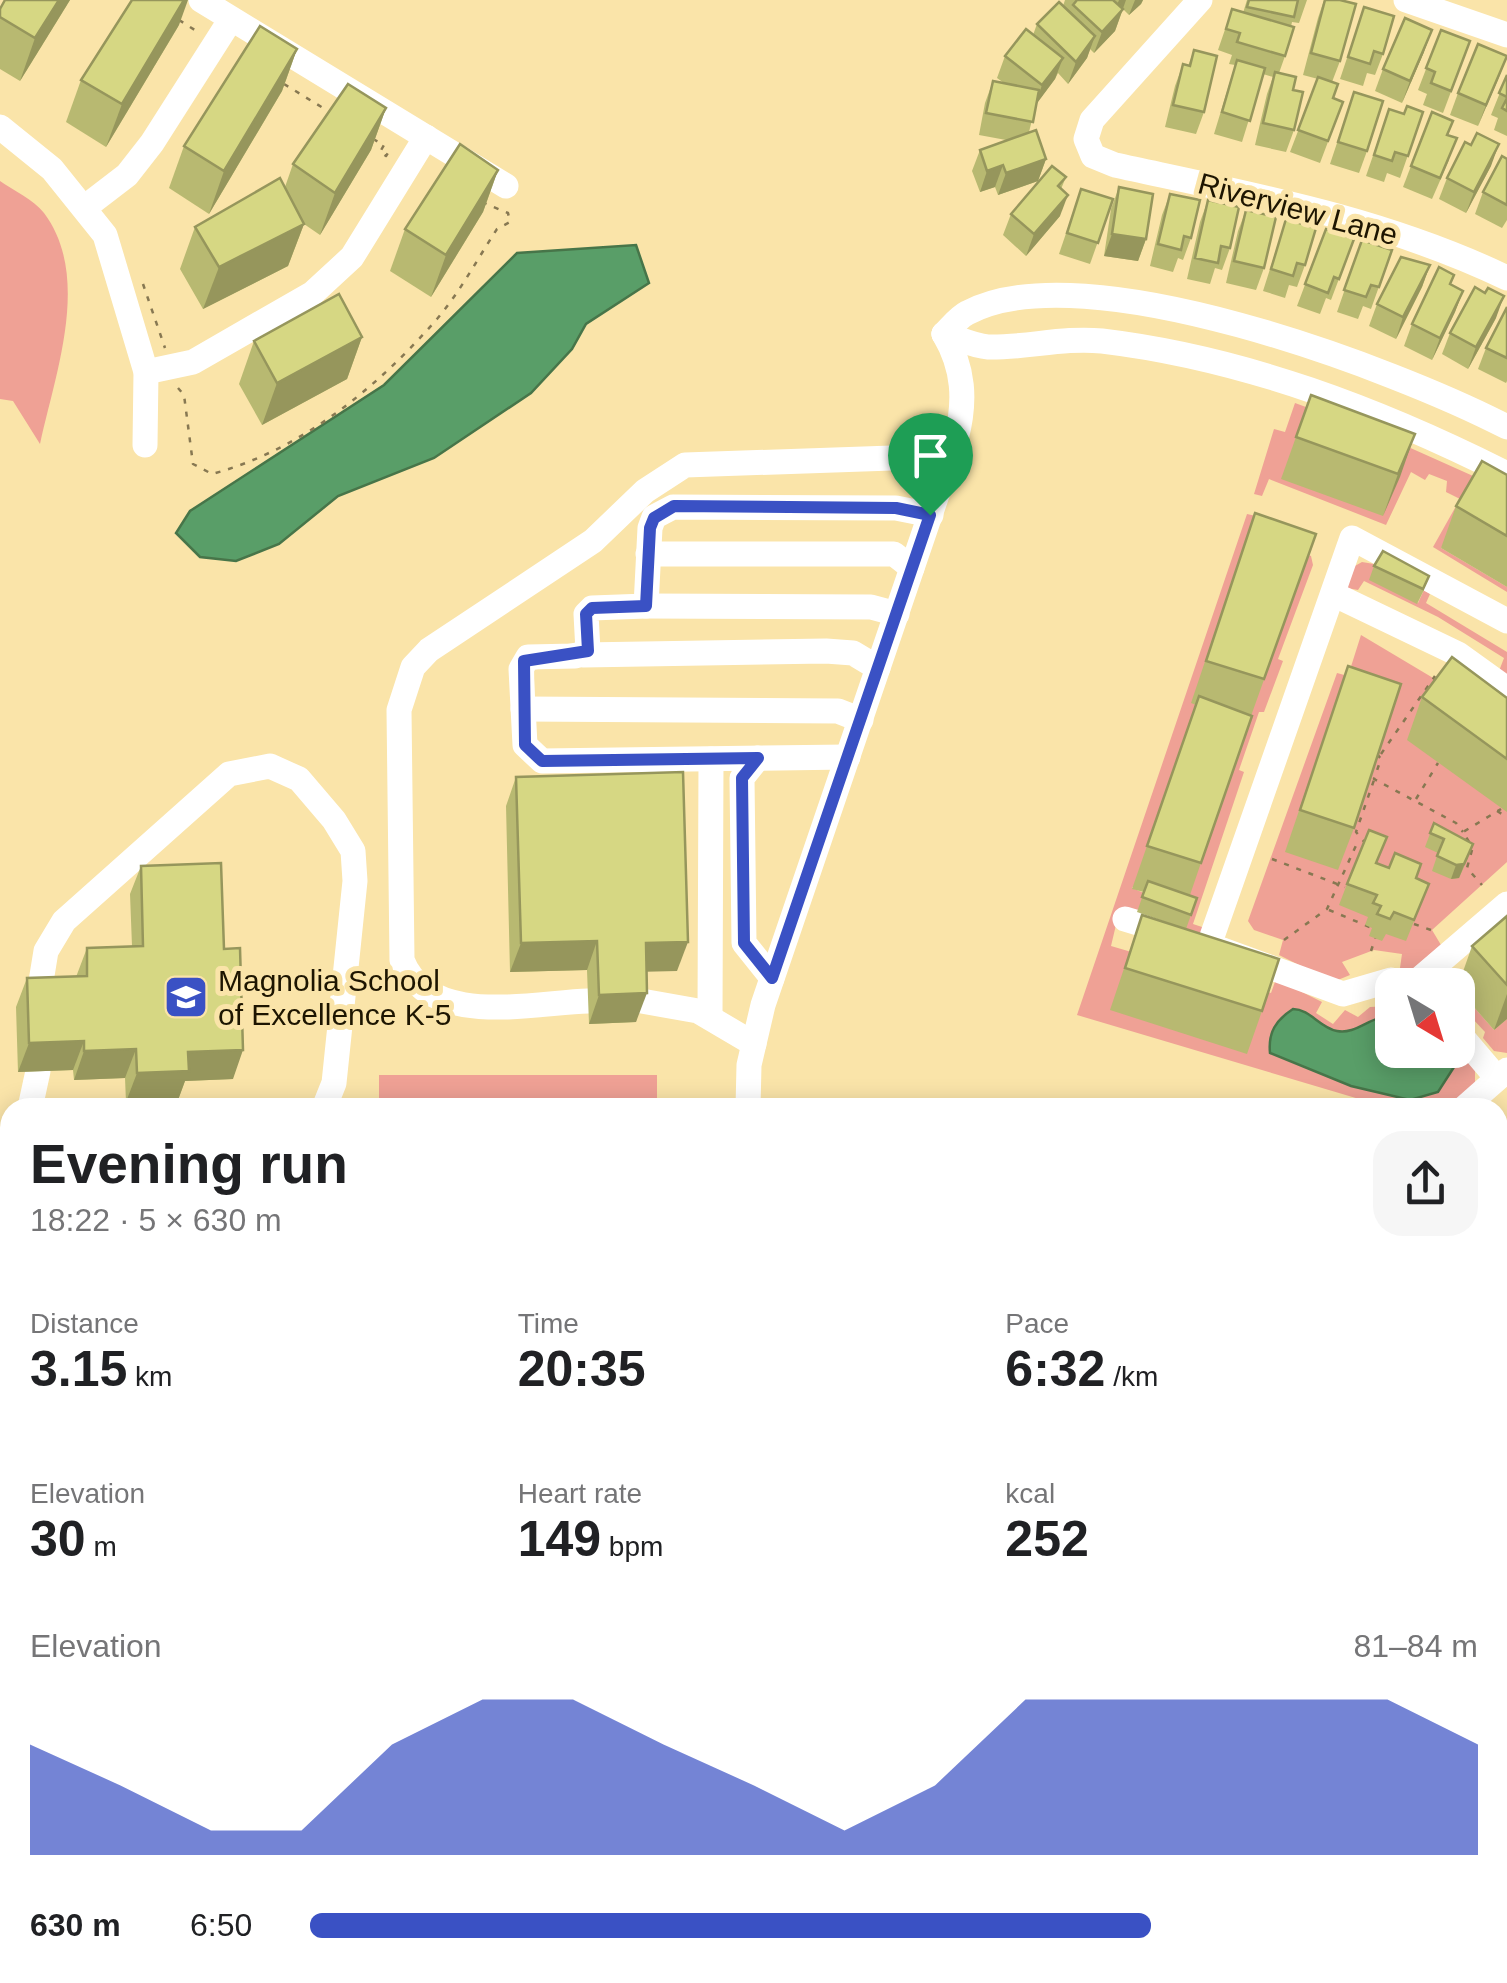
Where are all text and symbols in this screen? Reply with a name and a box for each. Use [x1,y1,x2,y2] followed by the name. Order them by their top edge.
[1195,167,1401,251] street label: Riverview Lane
[888,413,973,516] pin
[903,428,958,483] icon: arrive
[218,964,451,1031] place label: Magnolia School of Excellence K-5
[1375,968,1475,1068] north arrow
[1375,968,1475,1068] map controls
[163,974,209,1020] school or university icon: Magnolia School of Excellence K-5
[1373,1131,1478,1236] button: share
[30,1133,348,1195] text: Evening run
[30,1202,282,1238] text: 18:22 · 5 × 630 m
[30,1308,139,1339] text: Distance
[518,1308,579,1339] text: Time
[1005,1308,1069,1339] text: Pace
[30,1341,127,1397] text: 3.15
[518,1341,646,1397] text: 20:35
[1005,1341,1105,1397] text: 6:32
[127,1361,172,1392] text: km
[1105,1361,1158,1392] text: /km
[30,1478,145,1509] text: Elevation
[518,1478,642,1509] text: Heart rate
[1005,1478,1055,1509] text: kcal
[30,1511,86,1567] text: 30
[518,1511,601,1567] text: 149
[1005,1511,1089,1567] text: 252
[86,1531,117,1562] text: m
[601,1531,663,1562] text: bpm
[30,1628,162,1664] text: Elevation
[1353,1628,1478,1664] text: 81–84 m
[30,1907,121,1943] text: 630 m
[190,1907,252,1943] text: 6:50

